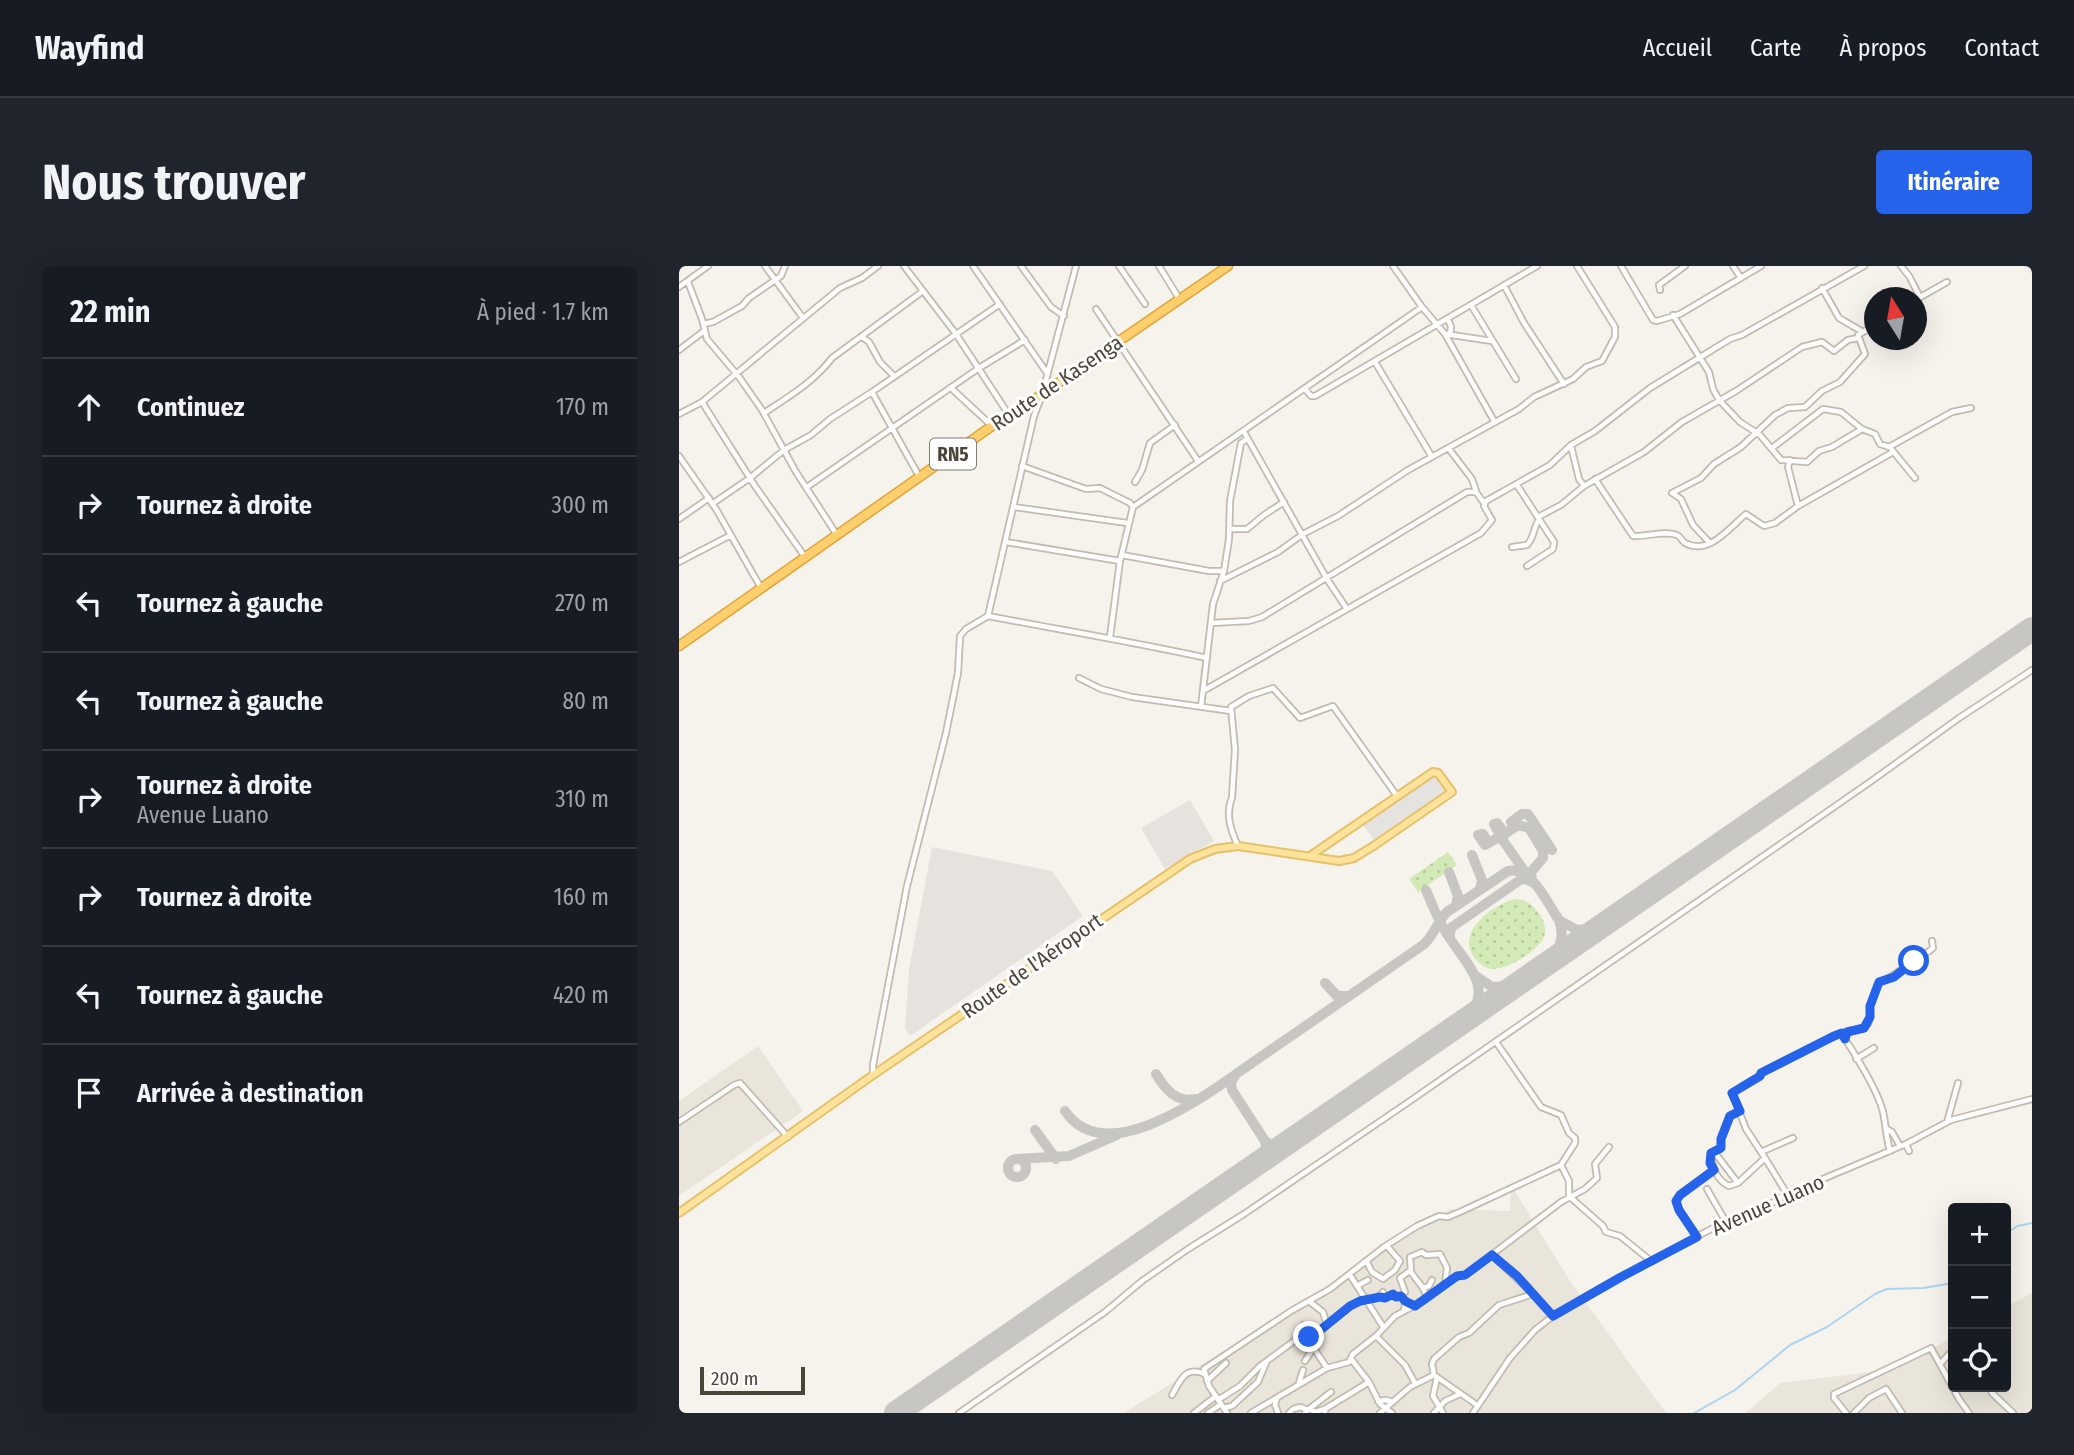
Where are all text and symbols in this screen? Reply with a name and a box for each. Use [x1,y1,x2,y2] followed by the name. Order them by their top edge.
[35,28,144,68] text: Wayfind
[1643,34,1712,62] text: Accueil
[1750,34,1801,62] text: Carte
[1839,34,1926,62] text: À propos
[1964,34,2039,62] text: Contact
[1876,150,2032,214] button: Itinéraire
[42,153,305,212] text: Nous trouver
[1864,287,1927,350] north arrow
[70,294,150,330] text: 22 min
[477,298,609,326] text: À pied · 1.7 km
[986,329,1128,437] street label: Route de Kasenga
[70,388,108,426] icon: ahead
[137,392,244,423] text: Continuez
[556,393,609,421] text: 170 m
[930,438,976,470] road number: RN5
[70,486,108,524] icon: right
[137,490,312,521] text: Tournez à droite
[552,491,609,519] text: 300 m
[70,584,108,622] icon: left
[137,588,323,619] text: Tournez à gauche
[555,589,609,617] text: 270 m
[70,682,108,720] icon: left
[137,686,323,717] text: Tournez à gauche
[562,687,609,715] text: 80 m
[137,770,312,801] text: Tournez à droite
[70,780,108,818] icon: right
[555,785,609,813] text: 310 m
[137,801,269,829] text: Avenue Luano
[70,878,108,916] icon: right
[137,882,312,913] text: Tournez à droite
[554,883,609,911] text: 160 m
[957,908,1108,1024] street label: Route de l'Aéroport
[1898,945,1929,976] route start
[70,976,108,1014] icon: left
[137,980,323,1011] text: Tournez à gauche
[553,981,609,1009] text: 420 m
[70,1074,108,1112] icon: arrive
[137,1078,364,1109] text: Arrivée à destination
[1708,1169,1828,1241] street label: Avenue Luano
[1948,1203,2011,1392] map controls
[1948,1203,2011,1266] button: +
[1948,1266,2011,1329] button: −
[1293,1321,1324,1352] route end
[1948,1329,2011,1392] button: locate
[700,1364,805,1396] scale bar
[711,1367,758,1390] text: 200 m

